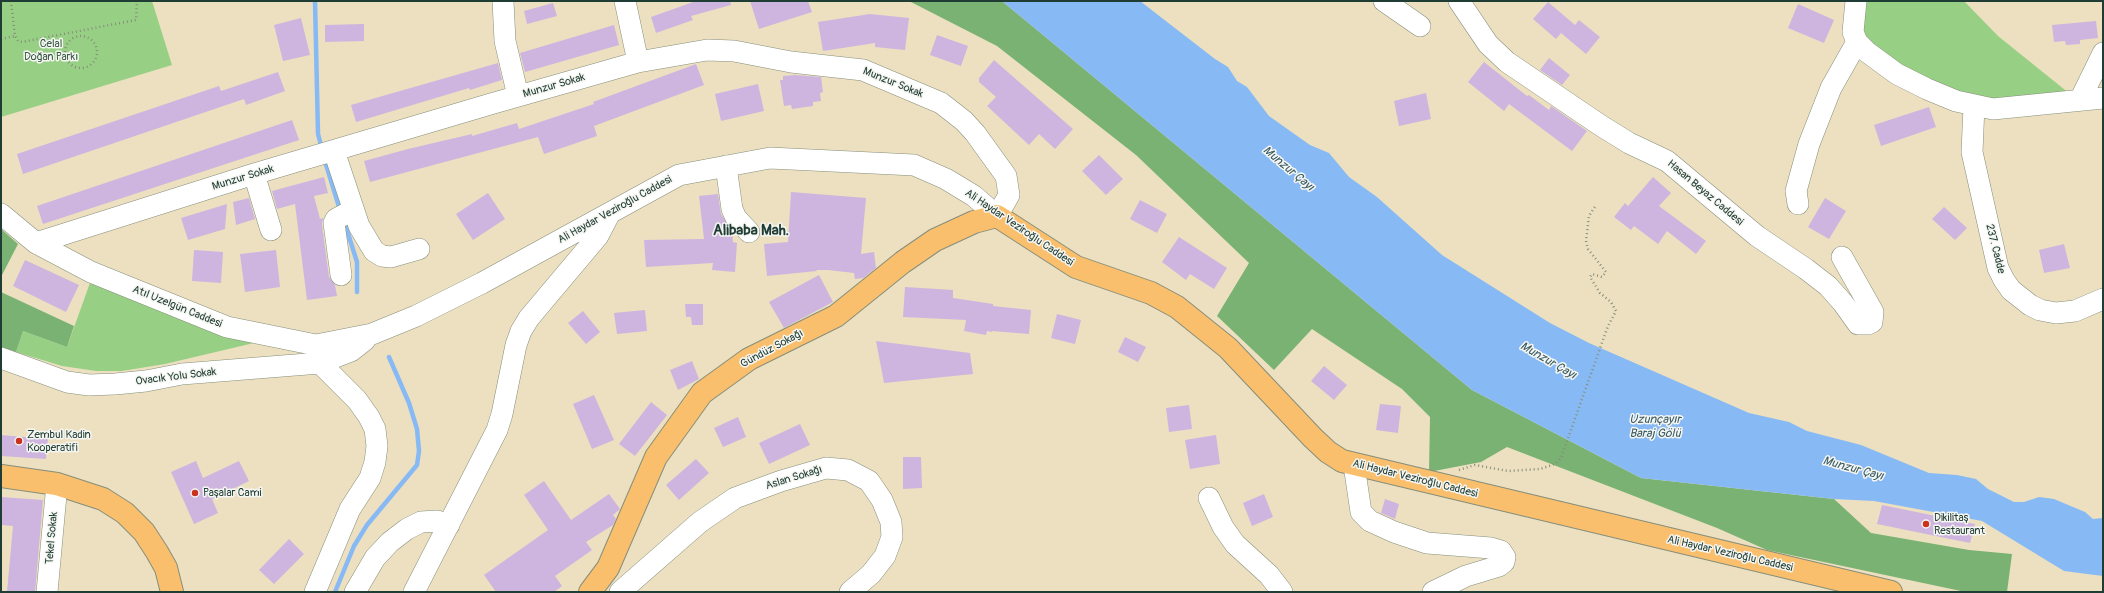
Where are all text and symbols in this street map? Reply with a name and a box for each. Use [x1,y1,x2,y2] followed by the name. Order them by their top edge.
[24,37,78,63] park label: Celal Doğan Parkı
[861,65,925,101] street label: Munzur Sokak
[521,71,587,101] street label: Munzur Sokak
[1260,144,1316,194] water label: Munzur Çayı
[1664,157,1746,229] street label: Hasan Beyaz Caddesi
[211,162,275,194] street label: Munzur Sokak
[556,173,674,247] street label: Ali Haydar Veziroğlu Caddesi
[962,187,1076,269] street label: Ali Haydar Veziroğlu Caddesi
[713,222,789,240] district label: Alibaba Mah.
[1982,223,2008,275] street label: 237. Cadde
[130,283,224,331] street label: Atıl Uzelgün Caddesi
[738,327,806,371] street label: Gündüz Sokağı
[1518,339,1578,383] water label: Munzur Çayı
[135,366,217,388] street label: Ovacık Yolu Sokak
[1629,413,1681,441] water label: Uzunçayır Baraj Gölü
[27,428,91,454] place label: Zembul Kadin Kooperatifi
[14,436,24,446] marker: Zembul Kadin Kooperatifi
[1821,454,1885,484] water label: Munzur Çayı
[1351,457,1479,501] street label: Ali Haydar Veziroğlu Caddesi
[764,463,824,493] street label: Aslan Sokağı
[203,486,261,500] place label: Paşalar Cami
[190,488,200,498] marker: Paşalar Cami
[43,511,61,565] street label: Tekel Sokak
[1934,511,1985,537] place label: Dikilitaş Restaurant
[1921,519,1931,529] marker: Dikilitaş Restaurant
[1666,533,1794,575] street label: Ali Haydar Veziroğlu Caddesi

